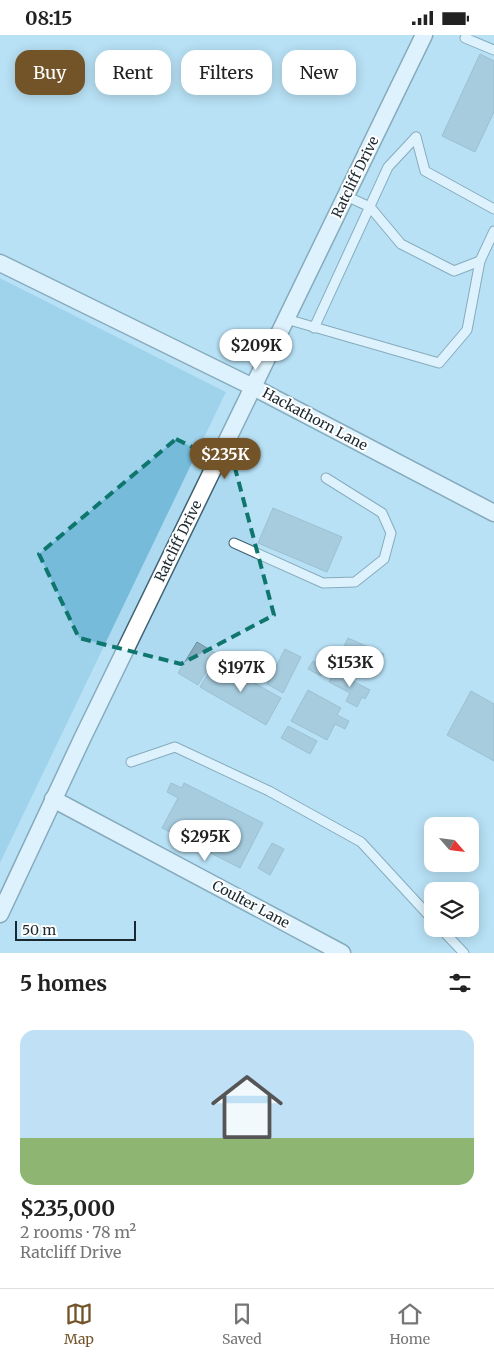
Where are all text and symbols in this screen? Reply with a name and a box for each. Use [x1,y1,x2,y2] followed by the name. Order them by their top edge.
[25,6,72,30] text: 08:15
[15,50,85,95] chip: Buy
[95,50,171,95] chip: Rent
[181,50,272,95] chip: Filters
[282,50,356,95] chip: New
[327,133,383,221] street label: Ratcliff Drive
[221,329,291,371] pin: $209K
[230,335,282,355] text: $209K
[259,384,371,454] street label: Hackathorn Lane
[190,437,260,480] pin: $235K
[201,444,249,464] text: $235K
[150,497,206,585] street label: Ratcliff Drive
[315,645,385,688] pin: $153K
[206,651,276,693] pin: $197K
[327,652,373,672] text: $153K
[217,657,265,677] text: $197K
[424,817,479,873] north arrow
[424,817,479,937] map controls
[170,819,240,862] pin: $295K
[180,826,230,846] text: $295K
[209,876,293,932] street label: Coulter Lane
[424,882,479,937] button: layers
[15,918,136,941] scale bar
[22,921,56,939] text: 50 m
[446,969,474,997] icon: filters
[20,970,107,997] text: 5 homes
[202,1062,292,1152] icon: home
[20,1195,115,1222] text: $235,000
[20,1222,136,1242] text: 2 rooms · 78 m²
[20,1242,121,1262] text: Ratcliff Drive
[64,1300,94,1348] tab: Map
[222,1300,262,1348] tab: Saved
[390,1300,430,1348] tab: Home

